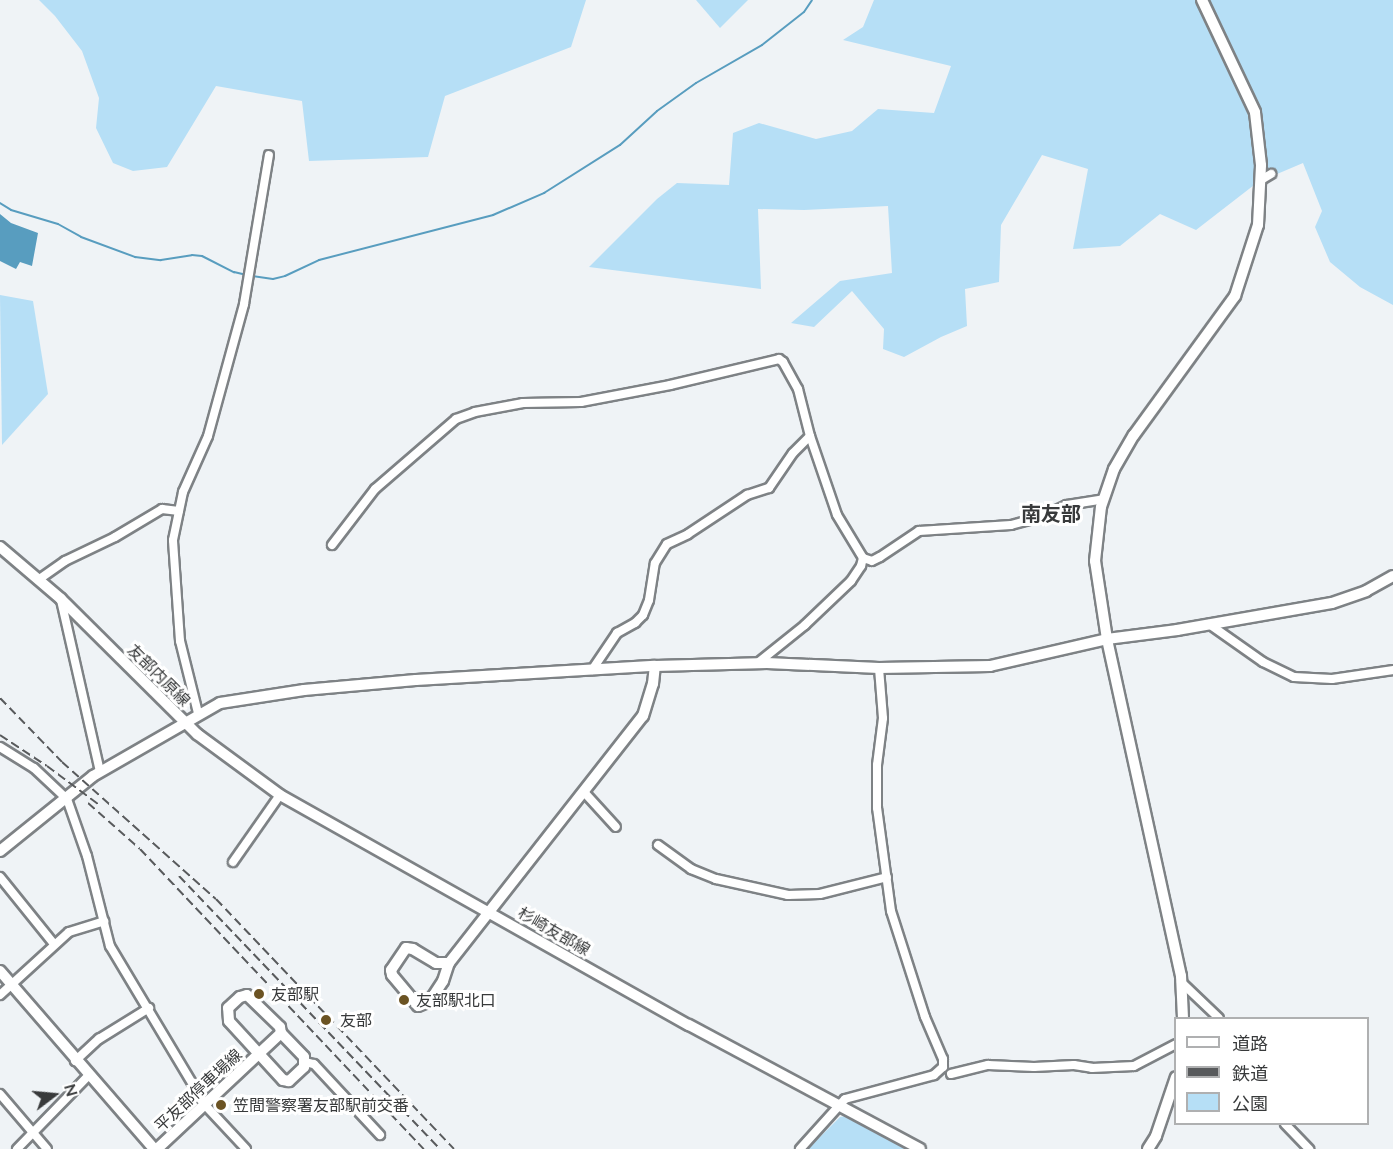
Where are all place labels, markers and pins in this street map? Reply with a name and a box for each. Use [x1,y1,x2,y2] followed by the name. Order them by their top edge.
[271,984,319,1004] place label: 友部駅
[252,987,266,1001] marker: 友部駅
[416,990,496,1010] place label: 友部駅北口
[397,993,411,1007] marker: 友部駅北口
[340,1010,372,1030] place label: 友部
[317,1011,335,1029] marker: 友部
[233,1095,409,1115] place label: 笠間警察署友部駅前交番
[214,1098,228,1112] marker: 笠間警察署友部駅前交番

